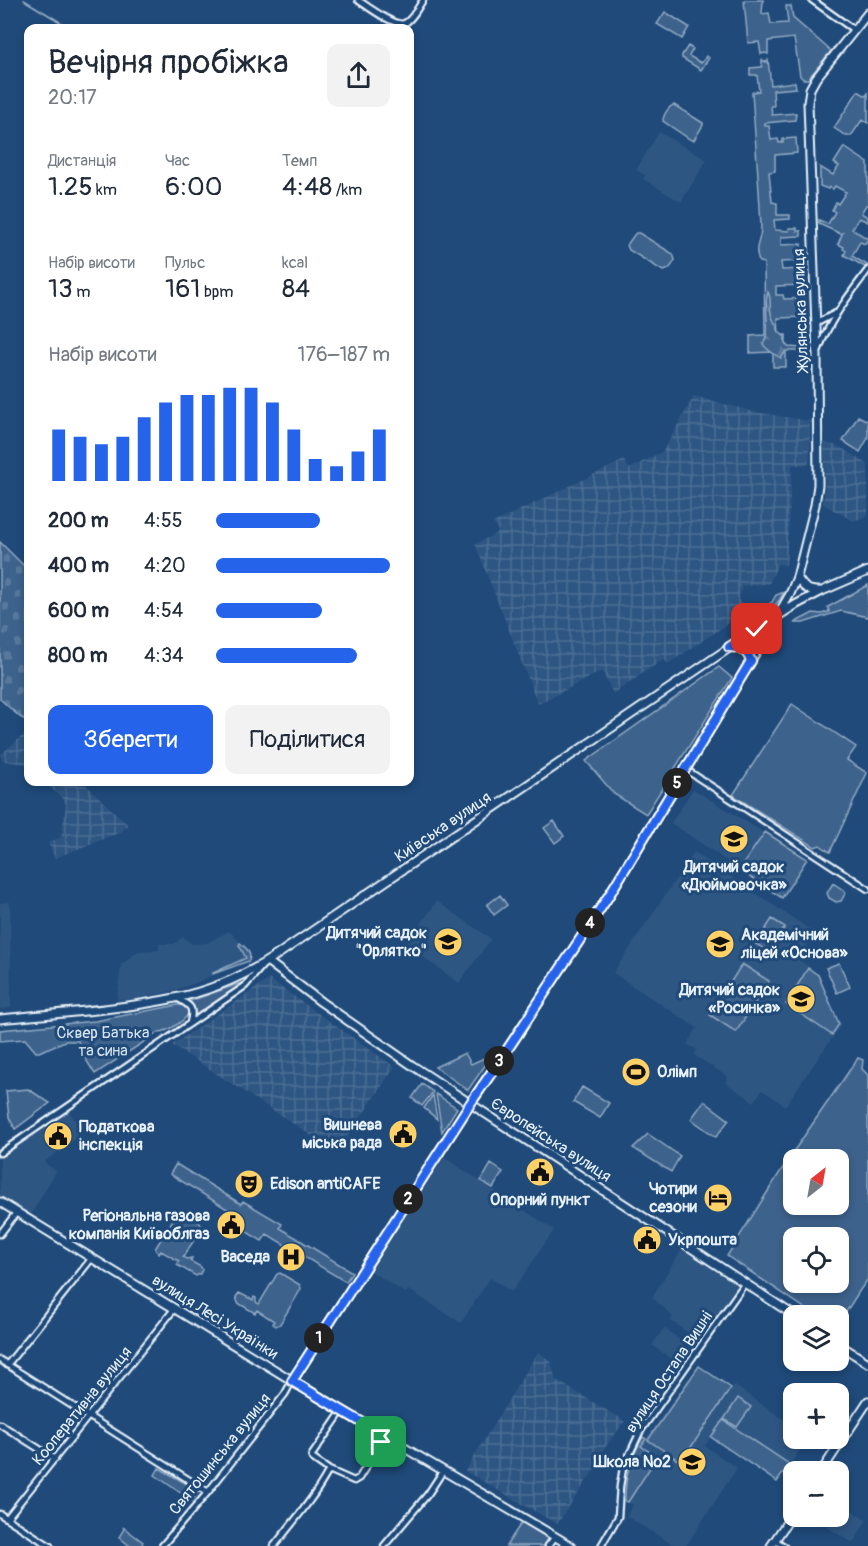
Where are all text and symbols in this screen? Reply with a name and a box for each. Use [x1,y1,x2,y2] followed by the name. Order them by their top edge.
[48,42,289,83] text: Вечірня пробіжка
[327,44,390,107] button: share
[48,85,97,110] text: 20:17
[48,151,116,171] text: Дистанція
[165,151,190,171] text: Час
[282,151,317,171] text: Темп
[48,171,93,203] text: 1.25
[165,171,223,203] text: 6:00
[282,171,332,203] text: 4:48
[93,180,117,200] text: km
[332,180,362,200] text: /km
[789,248,813,375] street label: Жулянська вулиця
[48,253,135,273] text: Набір висоти
[165,253,205,273] text: Пульс
[282,253,308,273] text: kcal
[48,273,73,305] text: 13
[165,273,200,305] text: 161
[282,273,310,305] text: 84
[73,282,90,302] text: m
[200,282,234,302] text: bpm
[48,342,157,367] text: Набір висоти
[298,342,390,367] text: 176–187 m
[48,508,109,533] text: 200 m
[144,508,183,533] text: 4:55
[48,553,109,578] text: 400 m
[144,553,186,578] text: 4:20
[48,598,109,623] text: 600 m
[144,598,183,623] text: 4:54
[731,603,782,654] pin
[740,612,773,645] icon: check
[48,643,108,668] text: 800 m
[144,643,184,668] text: 4:34
[48,705,213,774] button: Зберегти
[225,705,390,774] button: Поділитися
[662,768,692,798] pin: 5
[673,773,681,793] text: 5
[391,787,495,867] street label: Київська вулиця
[718,823,750,855] school or university icon: Дитячий садок «Дюймовочка»
[681,857,787,895] place label: Дитячий садок «Дюймовочка»
[575,908,605,938] pin: 4
[585,913,595,933] text: 4
[325,923,427,961] place label: Дитячий садок "Орлятко"
[740,925,848,963] place label: Академічний ліцей «Основа»
[432,926,464,958] school or university icon: Дитячий садок "Орлятко"
[704,928,736,960] school or university icon: Академічний ліцей «Основа»
[678,980,781,1018] place label: Дитячий садок «Росинка»
[785,983,817,1015] school or university icon: Дитячий садок «Росинка»
[56,1023,150,1061] park label: Сквер Батька та сина
[484,1046,514,1076] pin: 3
[495,1051,503,1071] text: 3
[620,1056,652,1088] sports icon: Олімп
[657,1062,697,1082] place label: Олімп
[487,1094,615,1186] street label: Європейська вулиця
[302,1115,383,1153] place label: Вишнева міська рада
[79,1117,155,1155] place label: Податкова інспекція
[387,1118,419,1150] public building icon: Вишнева міська рада
[42,1120,74,1152] public building icon: Податкова інспекція
[783,1149,849,1215] north arrow
[783,1149,849,1527] map controls
[524,1156,556,1188] public building icon: Опорний пункт
[233,1168,265,1200] theatre icon: Edison antiCAFE
[270,1174,381,1194] place label: Edison antiCAFE
[649,1179,698,1217] place label: Чотири сезони
[702,1182,734,1214] hotel icon: Чотири сезони
[393,1184,423,1214] pin: 2
[404,1189,412,1209] text: 2
[490,1190,591,1210] place label: Опорний пункт
[69,1206,211,1244] place label: Регіональна газова компанія Київоблгаз
[215,1209,247,1241] public building icon: Регіональна газова компанія Київоблгаз
[631,1224,663,1256] public building icon: Укрпошта
[783,1227,849,1293] button: locate
[668,1230,737,1250] place label: Укрпошта
[275,1241,307,1273] hospital icon: Васеда
[220,1247,271,1267] place label: Васеда
[148,1270,282,1364] street label: вулиця Лесі Українки
[783,1305,849,1371] button: layers
[621,1307,717,1436] street label: вулиця Остапа Вишні
[304,1323,334,1353] pin: 1
[316,1328,322,1348] text: 1
[28,1343,136,1469] street label: Кооперативна вулиця
[783,1383,849,1449] button: +
[165,1389,275,1519] street label: Святошинська вулиця
[355,1416,406,1467] pin
[364,1425,397,1458] icon: arrive
[676,1446,708,1478] school or university icon: Школа №2
[592,1452,671,1472] place label: Школа №2
[783,1461,849,1527] button: −

